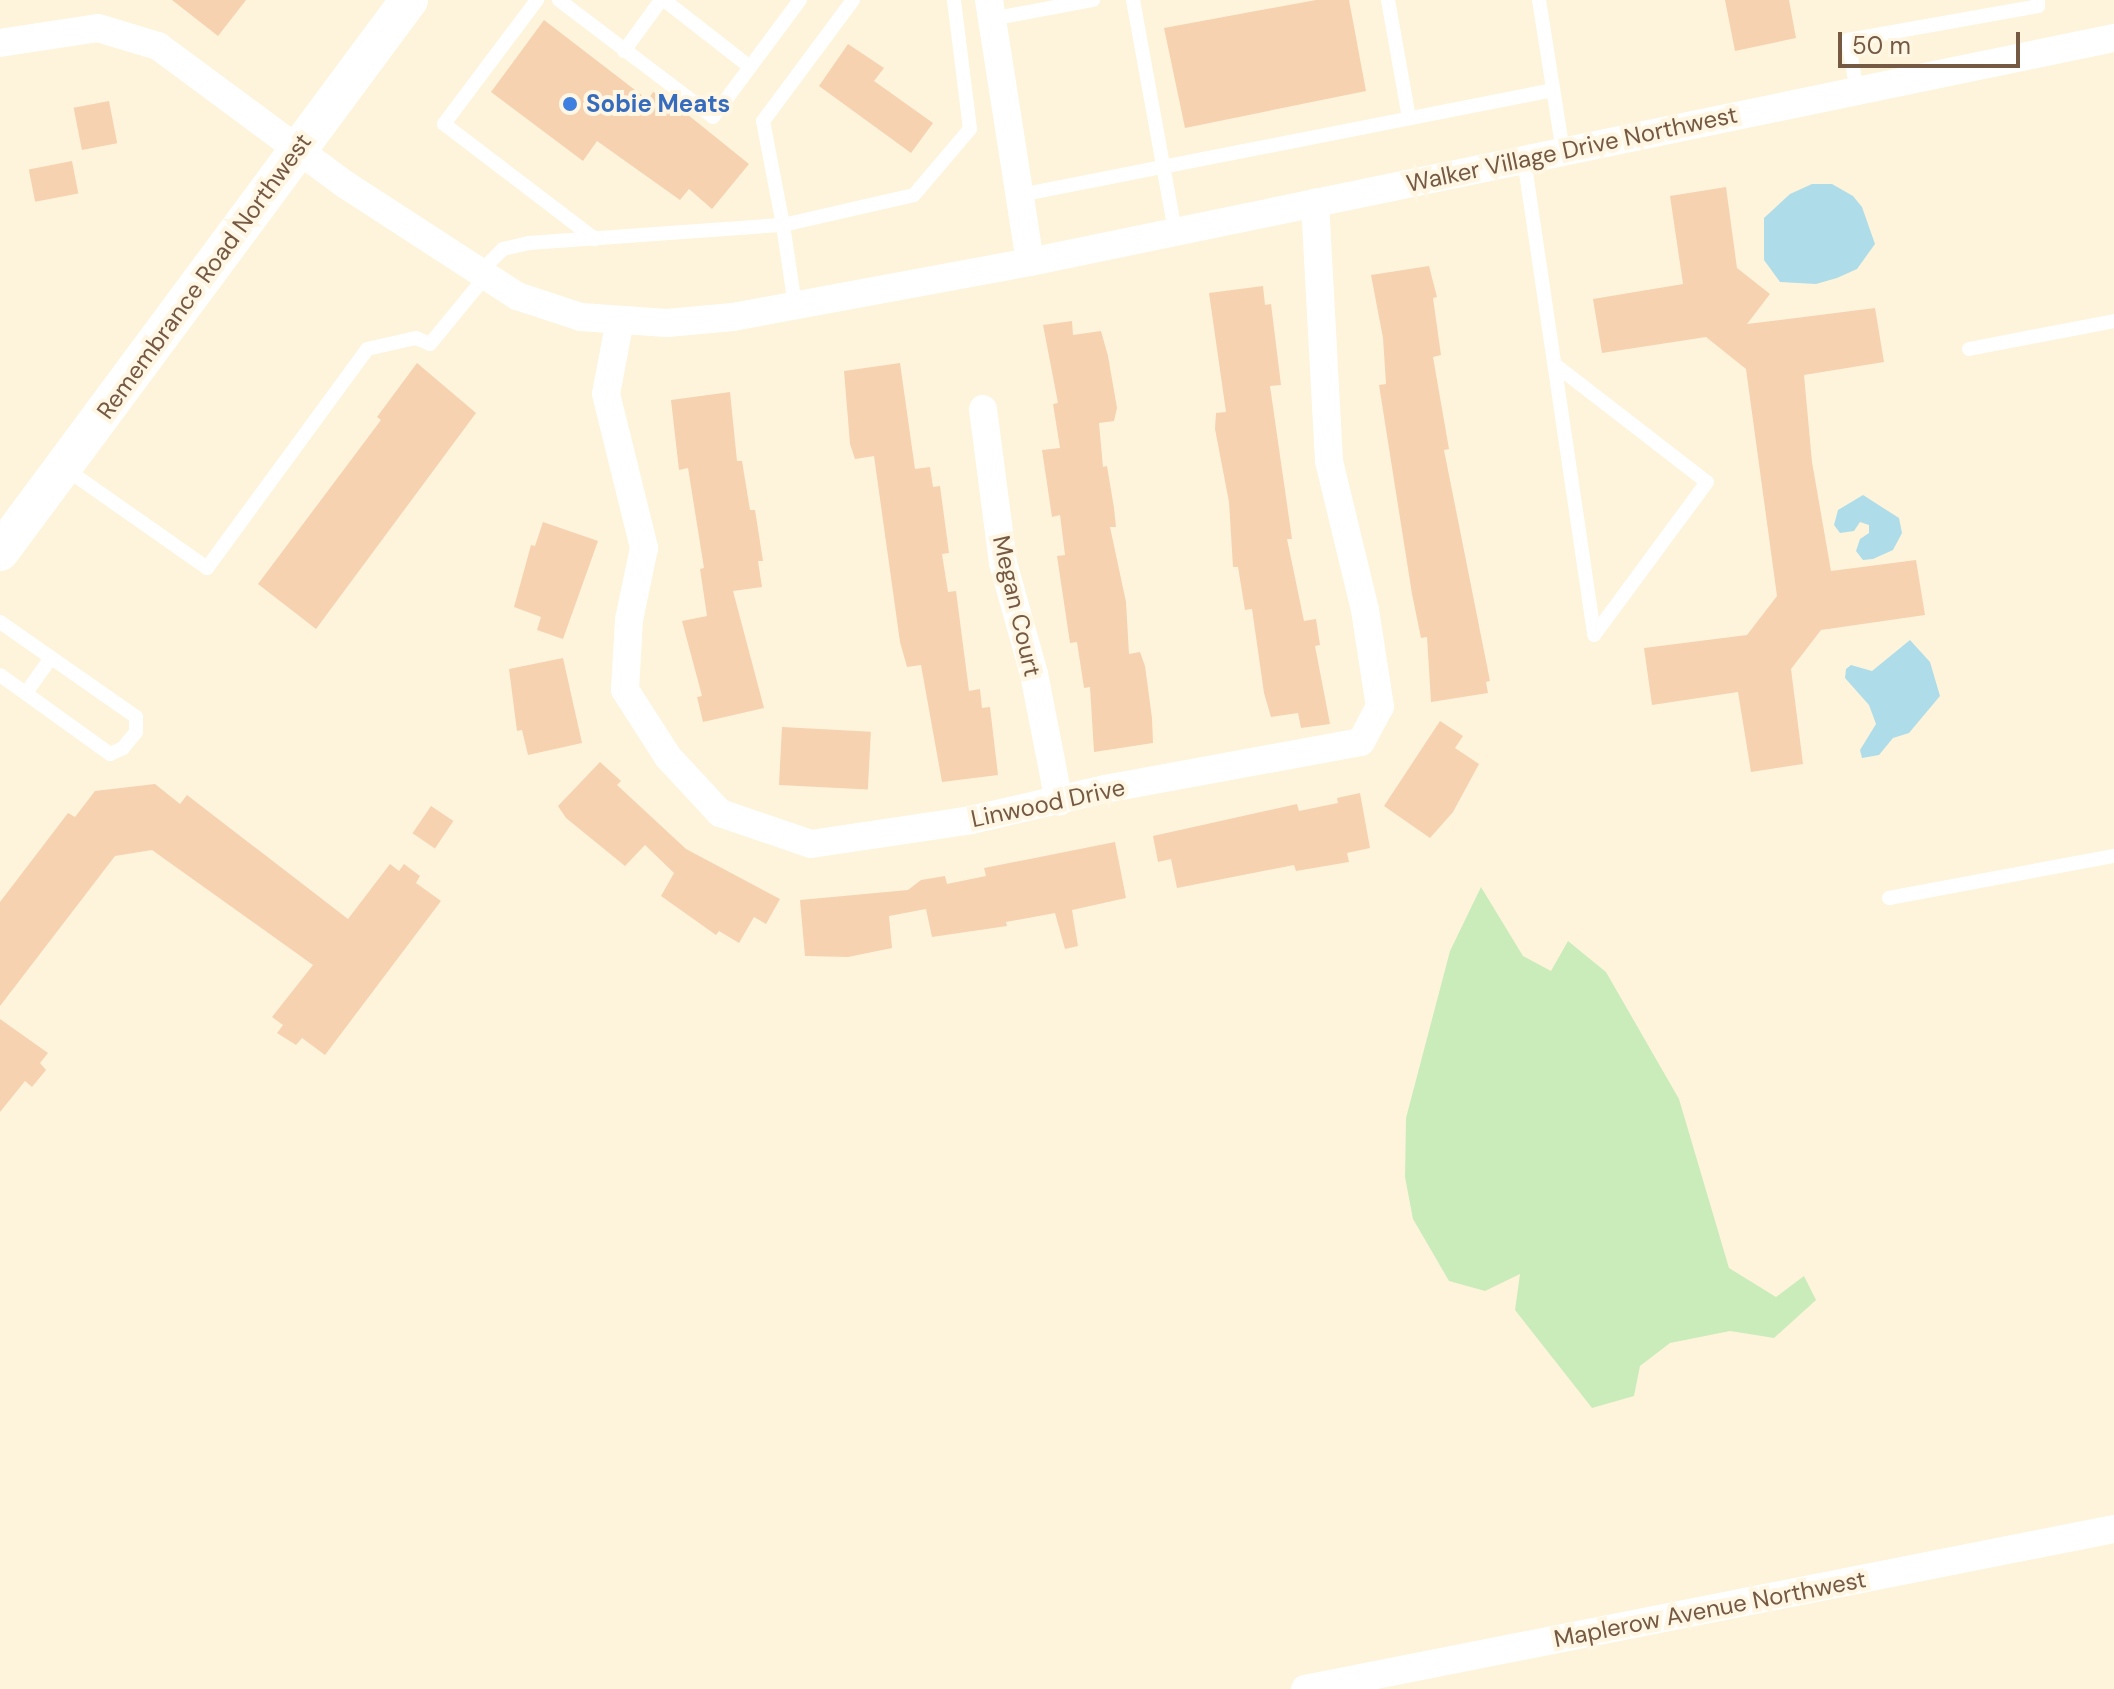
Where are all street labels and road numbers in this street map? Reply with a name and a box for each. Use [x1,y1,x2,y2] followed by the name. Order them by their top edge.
[1404,100,1740,198] street label: Walker Village Drive Northwest
[91,128,317,424] street label: Remembrance Road Northwest
[987,533,1047,679] street label: Megan Court
[968,773,1128,833] street label: Linwood Drive
[1551,1565,1869,1653] street label: Maplerow Avenue Northwest

